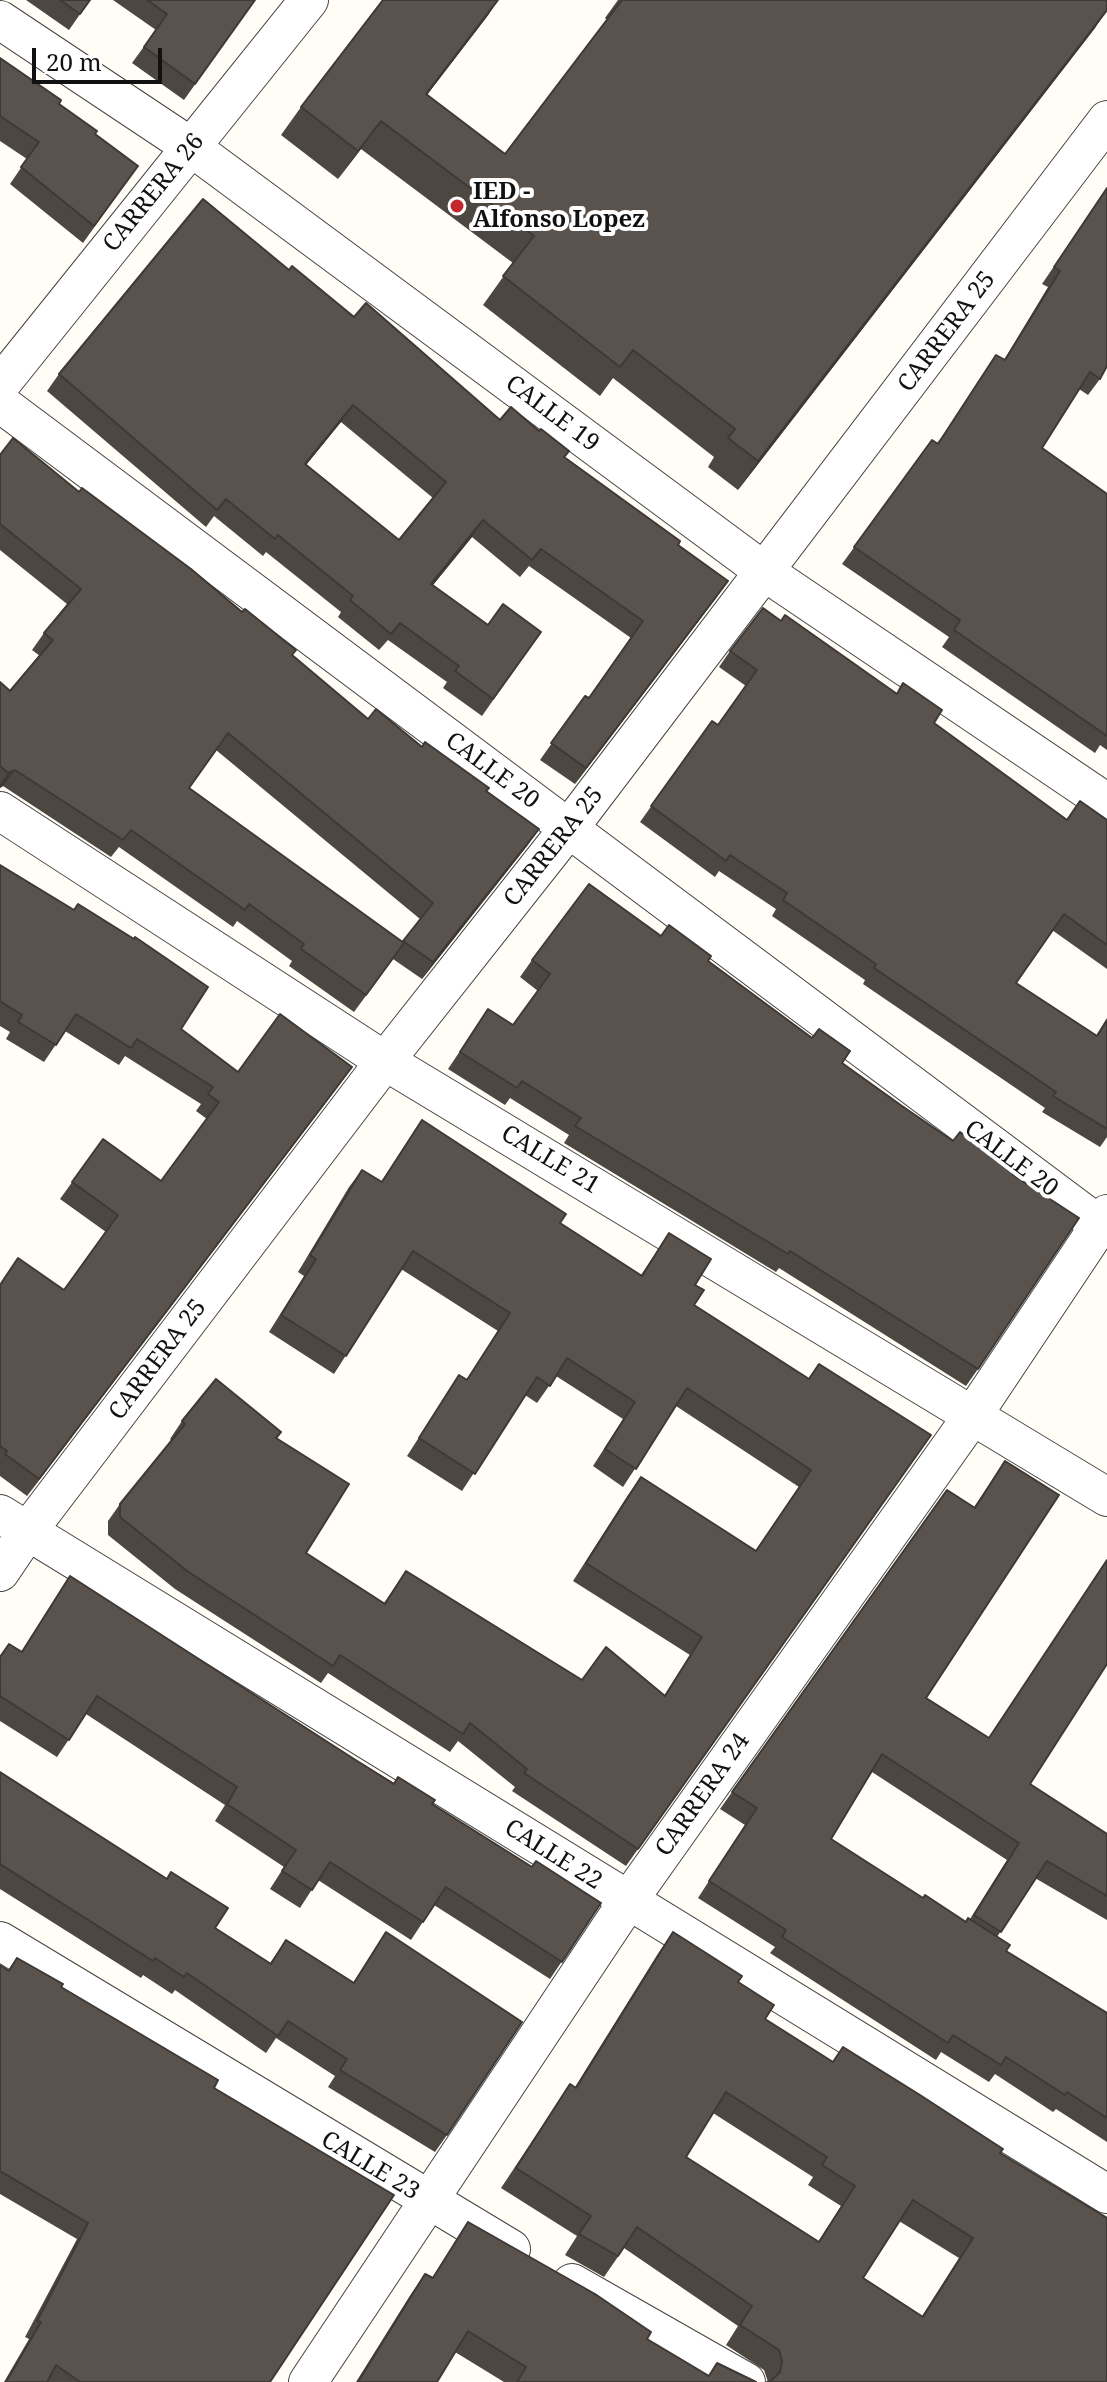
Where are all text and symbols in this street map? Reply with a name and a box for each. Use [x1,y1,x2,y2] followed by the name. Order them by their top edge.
[36,32,166,82] scale bar
[46,45,102,78] text: 20 m
[98,128,210,258] street label: CARRERA 26
[473,178,645,234] place label: IED - Alfonso Lopez
[448,197,466,215] marker: IED - Alfonso Lopez
[892,266,1002,398] street label: CARRERA 25
[500,370,604,458] street label: CALLE 19
[440,727,544,815] street label: CALLE 20
[498,781,610,913] street label: CARRERA 25
[959,1115,1063,1203] street label: CALLE 20
[496,1119,604,1201] street label: CALLE 21
[103,1294,213,1426] street label: CARRERA 25
[650,1728,756,1862] street label: CARRERA 24
[499,1814,607,1896] street label: CALLE 22
[316,2125,424,2207] street label: CALLE 23

